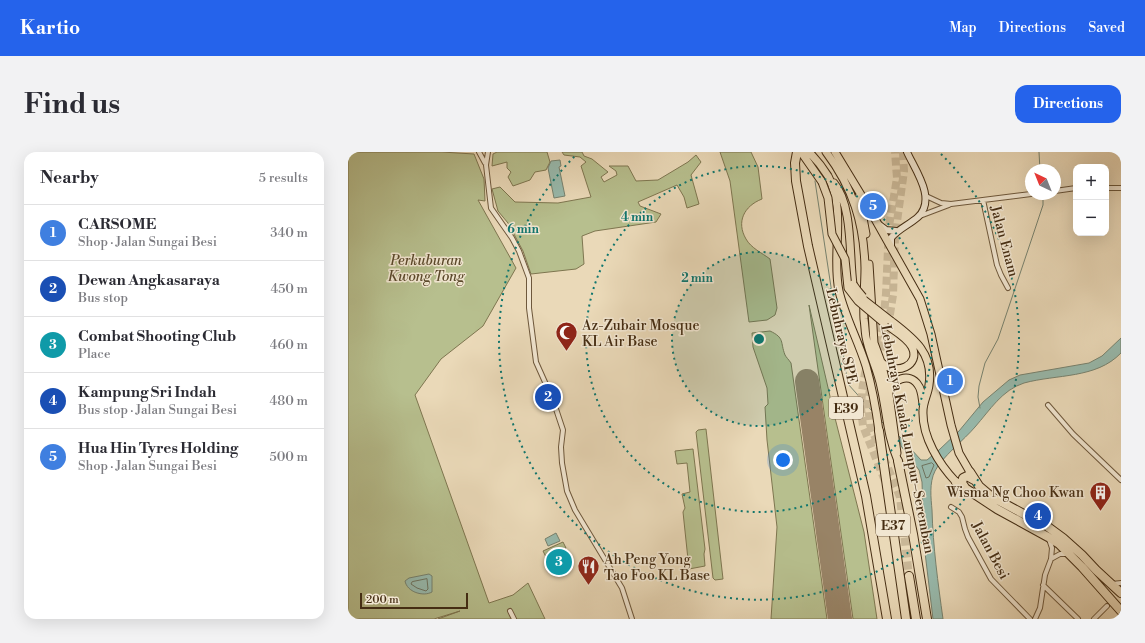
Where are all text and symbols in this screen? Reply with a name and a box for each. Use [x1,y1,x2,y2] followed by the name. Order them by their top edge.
[20,16,80,40] text: Kartio
[949,19,977,37] text: Map
[999,19,1066,37] text: Directions
[1088,19,1125,37] text: Saved
[1015,85,1121,123] button: Directions
[24,87,120,122] text: Find us
[1025,164,1061,200] north arrow
[1073,164,1109,236] map controls
[1073,164,1109,200] button: +
[40,167,99,189] text: Nearby
[259,170,308,186] text: 5 results
[860,191,886,221] pin: 5
[1073,200,1109,236] button: −
[986,203,1022,279] street label: Jalan Enam
[621,210,654,225] text: 4 min
[78,215,156,234] text: CARSOME
[507,222,539,237] text: 6 min
[50,225,56,241] text: 1
[270,225,308,241] text: 340 m
[78,234,217,250] text: Shop · Jalan Sungai Besi
[388,252,465,286] park label: Perkuburan Kwong Tong
[78,271,220,290] text: Dewan Angkasaraya
[681,271,713,286] text: 2 min
[49,281,57,297] text: 2
[270,281,308,297] text: 450 m
[821,287,861,386] street label: Lebuhraya SPE
[78,290,128,306] text: Bus stop
[581,317,700,351] place label: Az-Zubair Mosque KL Air Base
[553,320,579,353] mosque icon: Az-Zubair Mosque KL Air Base
[876,323,938,556] street label: Lebuhraya Kuala Lumpur–Seremban
[78,327,236,346] text: Combat Shooting Club
[752,332,766,346] centre of rings
[49,337,57,353] text: 3
[270,337,308,353] text: 460 m
[78,346,110,362] text: Place
[937,366,963,396] pin: 1
[535,382,561,412] pin: 2
[78,383,216,402] text: Kampung Sri Indah
[49,393,57,409] text: 4
[270,393,308,409] text: 480 m
[829,397,863,419] road number: E39
[78,402,237,418] text: Bus stop · Jalan Sungai Besi
[78,439,238,458] text: Hua Hin Tyres Holding
[49,449,57,465] text: 5
[270,449,308,465] text: 500 m
[773,450,793,470] your location
[78,458,217,474] text: Shop · Jalan Sungai Besi
[1087,479,1113,512] building icon: Wisma Ng Choo Kwan
[946,484,1085,502] place label: Wisma Ng Choo Kwan
[1025,501,1051,531] pin: 4
[876,514,910,536] road number: E37
[967,517,1013,583] street label: Jalan Besi
[546,547,572,577] pin: 3
[603,551,710,585] place label: Ah Peng Yong Tao Foo KL Base
[575,554,601,587] restaurant icon: Ah Peng Yong Tao Foo KL Base
[360,591,468,610] scale bar
[366,593,399,607] text: 200 m

